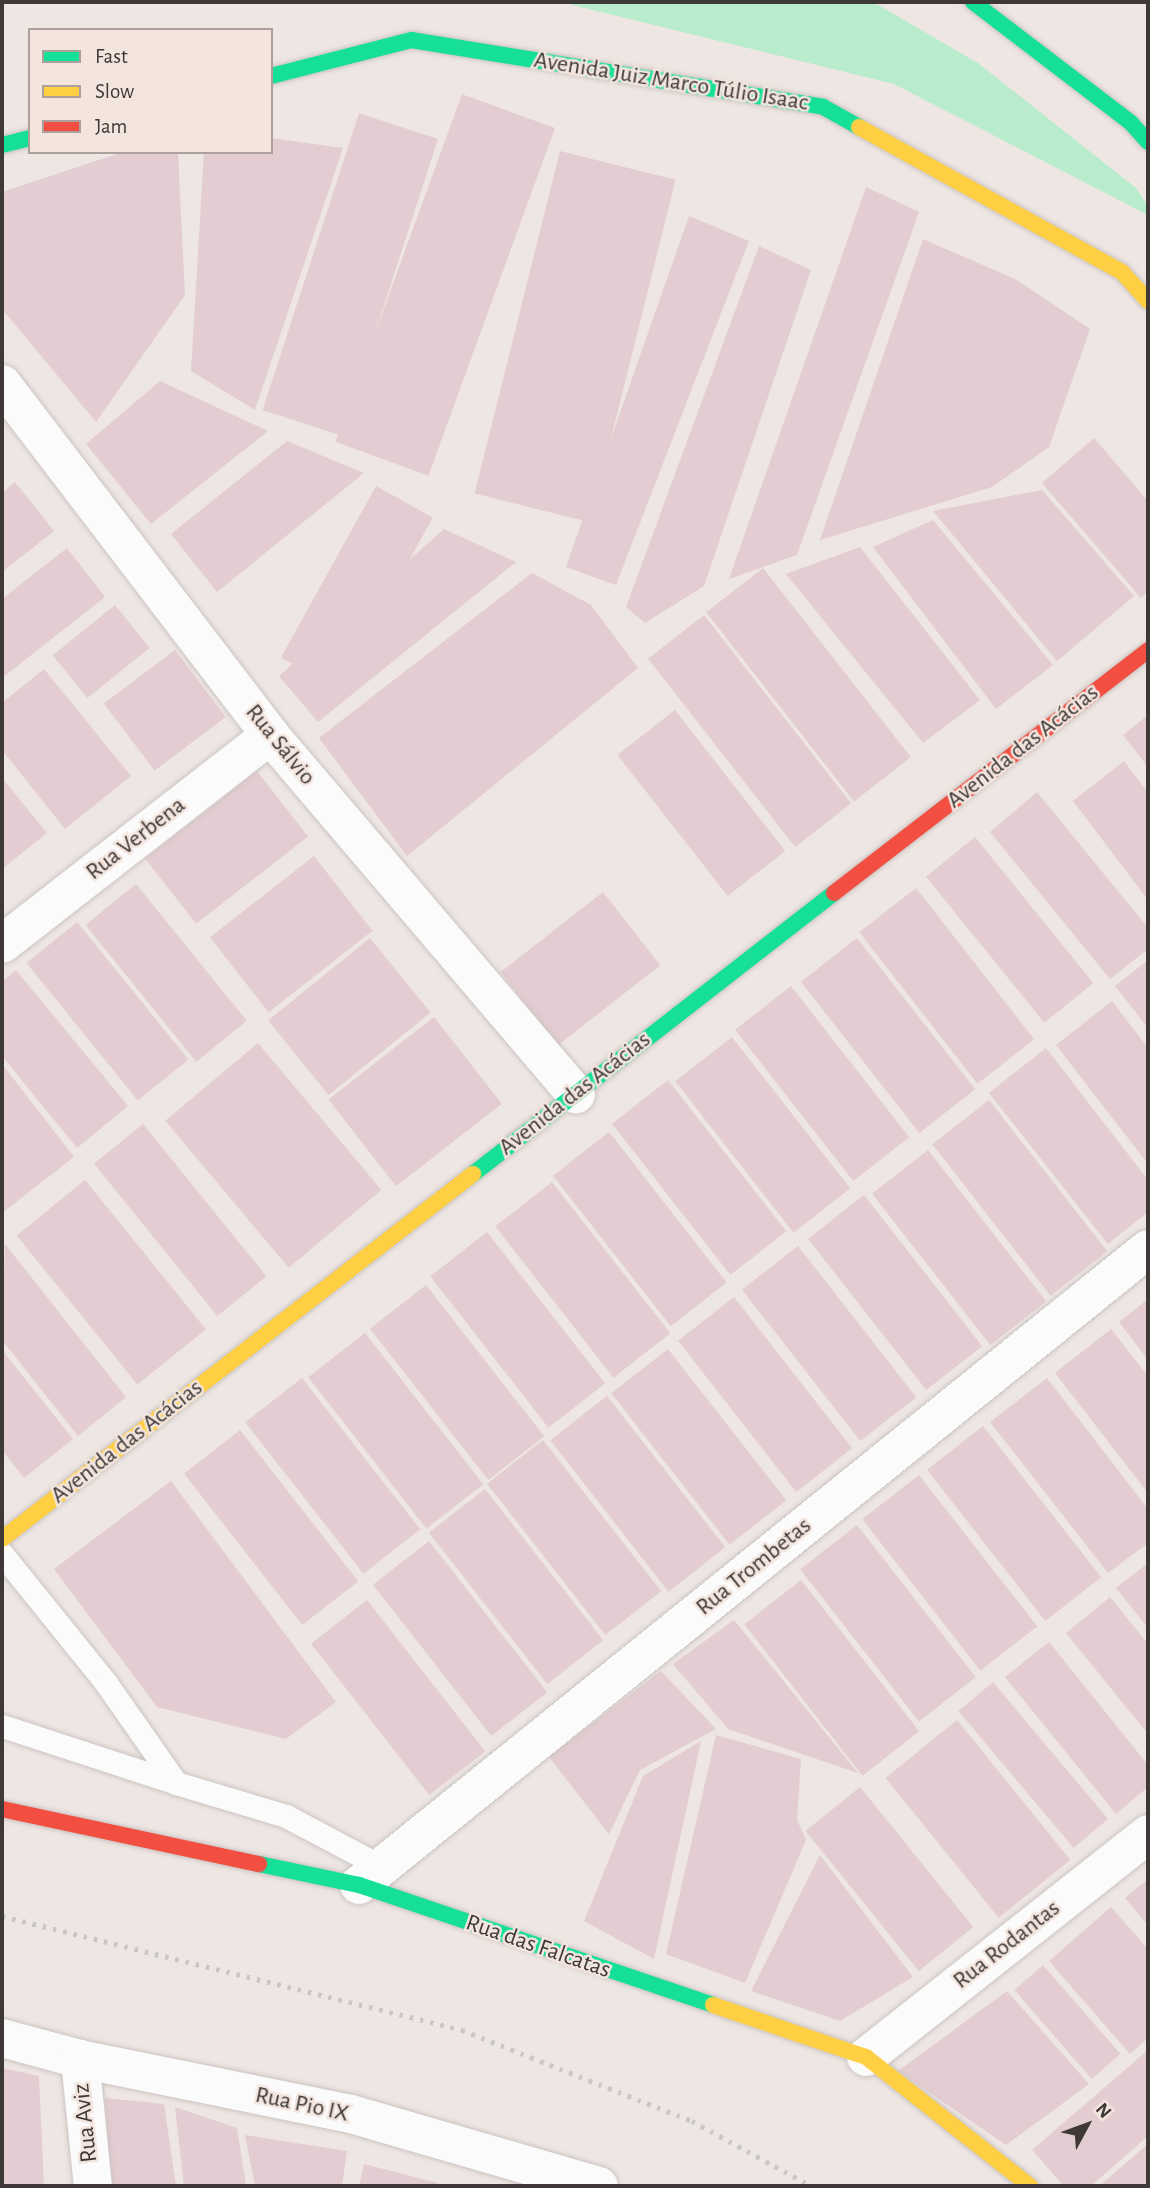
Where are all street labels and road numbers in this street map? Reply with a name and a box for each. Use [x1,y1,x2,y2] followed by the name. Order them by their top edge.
[532,46,810,118] street label: Avenida Juiz Marco Túlio Isaac
[941,679,1105,815] street label: Avenida das Acácias
[239,699,321,791] street label: Rua Sálvio
[81,791,191,887] street label: Rua Verbena
[493,1026,657,1162] street label: Avenida das Acácias
[45,1374,209,1510] street label: Avenida das Acácias
[691,1512,817,1622] street label: Rua Trombetas
[948,1894,1066,1996] street label: Rua Rodantas
[462,1909,614,1985] street label: Rua das Falcatas
[253,2081,351,2129] street label: Rua Pio IX
[68,2082,104,2164] street label: Rua Aviz

